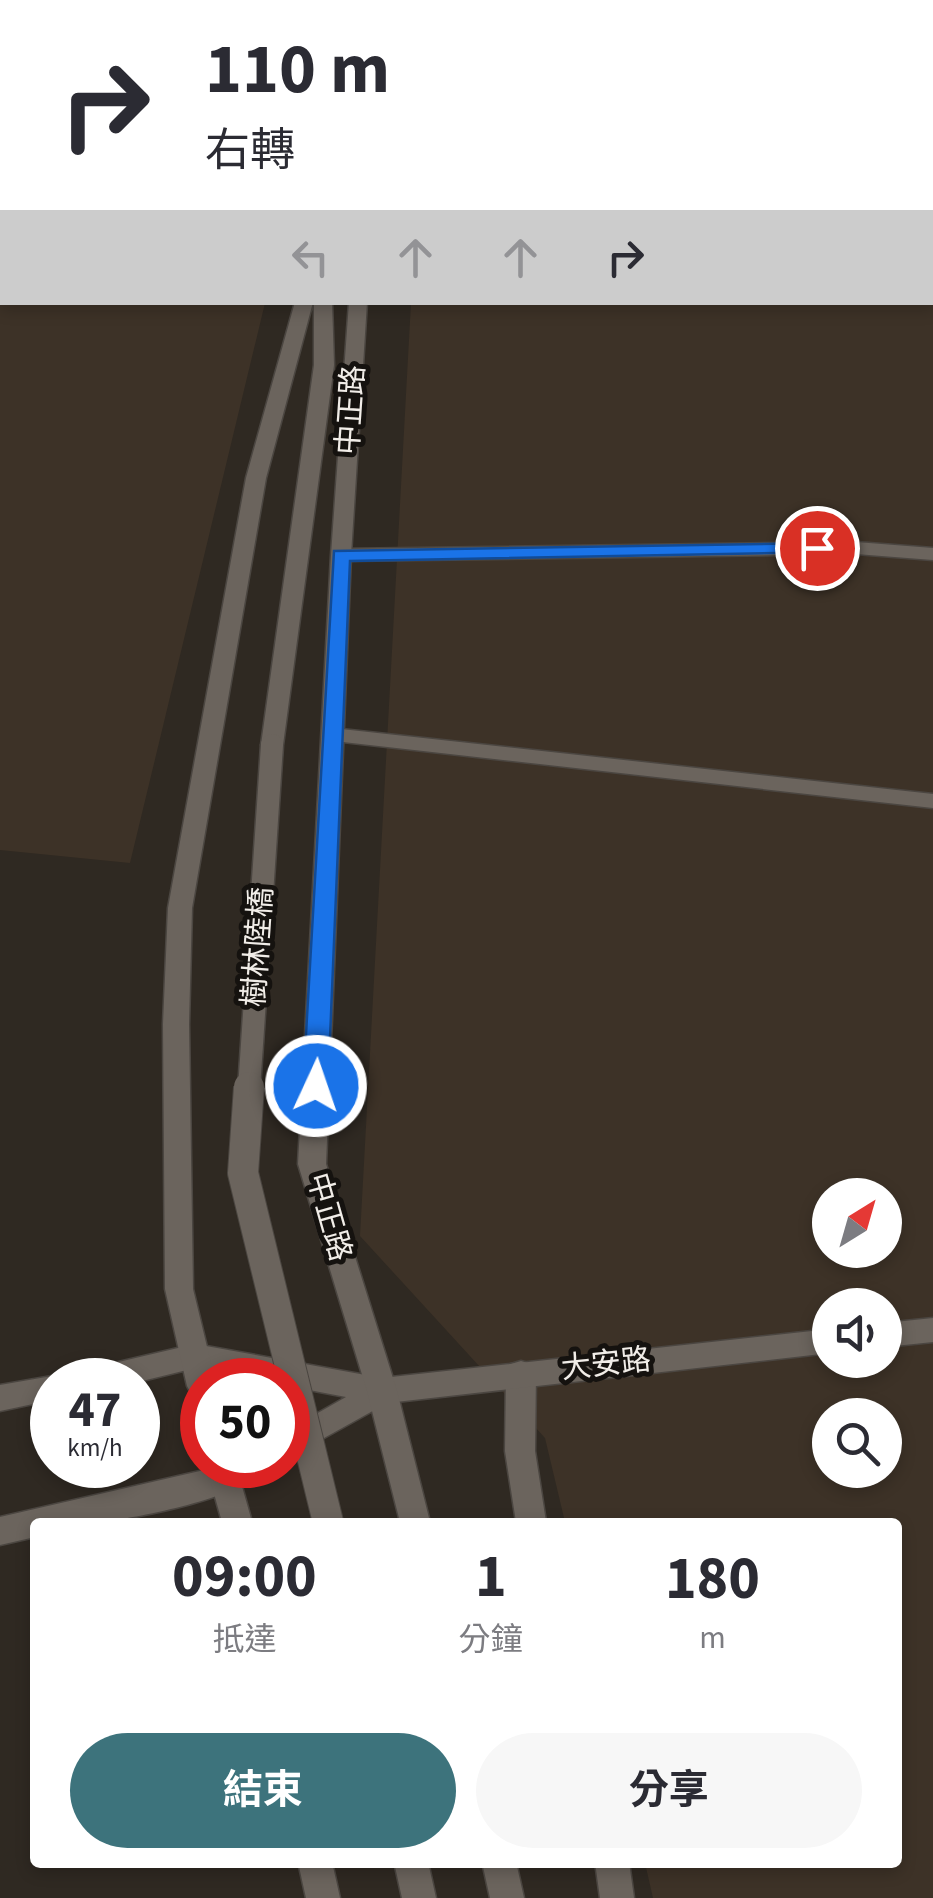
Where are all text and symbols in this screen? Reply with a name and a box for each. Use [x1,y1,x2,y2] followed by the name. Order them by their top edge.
[205,20,390,120] text: 110 m
[40,40,170,170] icon: right
[205,119,295,183] text: 右轉
[283,230,338,285] icon: left
[388,230,443,285] icon: ahead
[493,230,548,285] icon: ahead
[598,230,653,285] icon: right
[326,364,376,456] street label: 中正路
[775,506,860,591] pin
[790,521,845,576] icon: arrive
[232,886,284,1008] street label: 樹林陸橋
[264,1034,368,1138] position arrow
[296,1168,362,1266] street label: 中正路
[812,1178,902,1268] north arrow
[812,1178,902,1488] map controls
[812,1288,902,1378] button: sound
[559,1338,653,1390] street label: 大安路
[180,1358,310,1488] speed limit sign: 50
[69,1375,121,1446] text: 47
[812,1398,902,1488] button: search
[67,1430,123,1466] text: km/h
[172,1535,317,1620] text: 09:00
[475,1535,507,1620] text: 1
[665,1537,760,1622] text: 180
[699,1615,726,1661] text: m
[212,1617,276,1663] text: 抵達
[459,1617,523,1663] text: 分鐘
[70,1733,456,1848] button: 結束
[476,1733,862,1848] button: 分享

